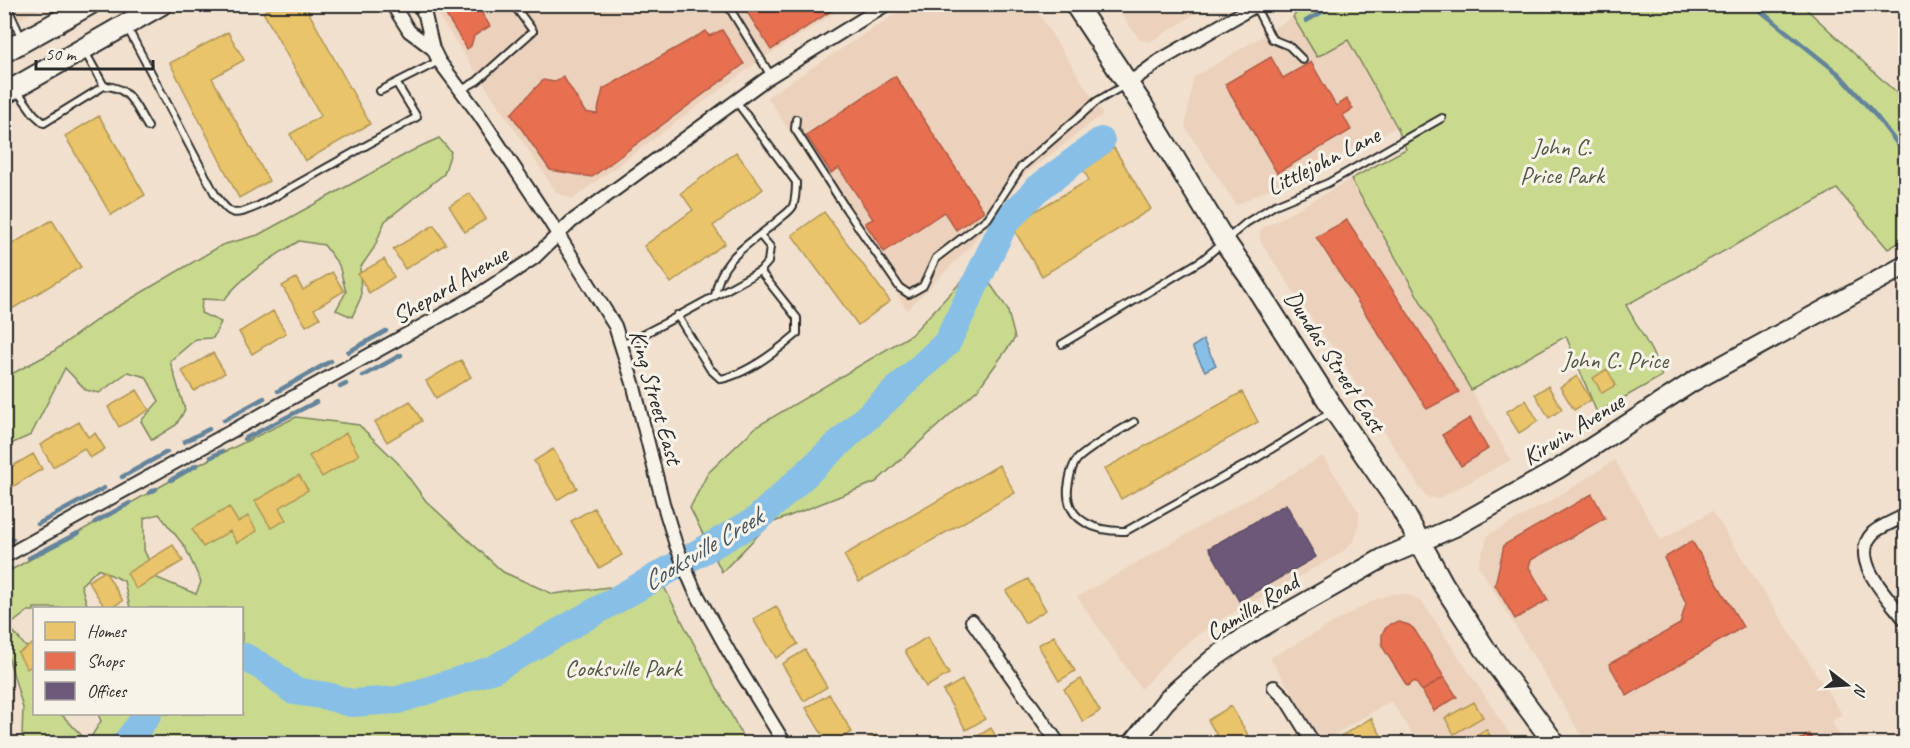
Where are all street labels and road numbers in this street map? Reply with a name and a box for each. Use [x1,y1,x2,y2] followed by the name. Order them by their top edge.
[1261,119,1387,202] street label: Littlejohn Lane
[387,238,515,331] street label: Shepard Avenue
[1278,284,1393,439] street label: Dundas Street East
[623,327,690,469] street label: King Street East
[1517,385,1631,472] street label: Kirwin Avenue
[1200,565,1307,647] street label: Camilla Road

